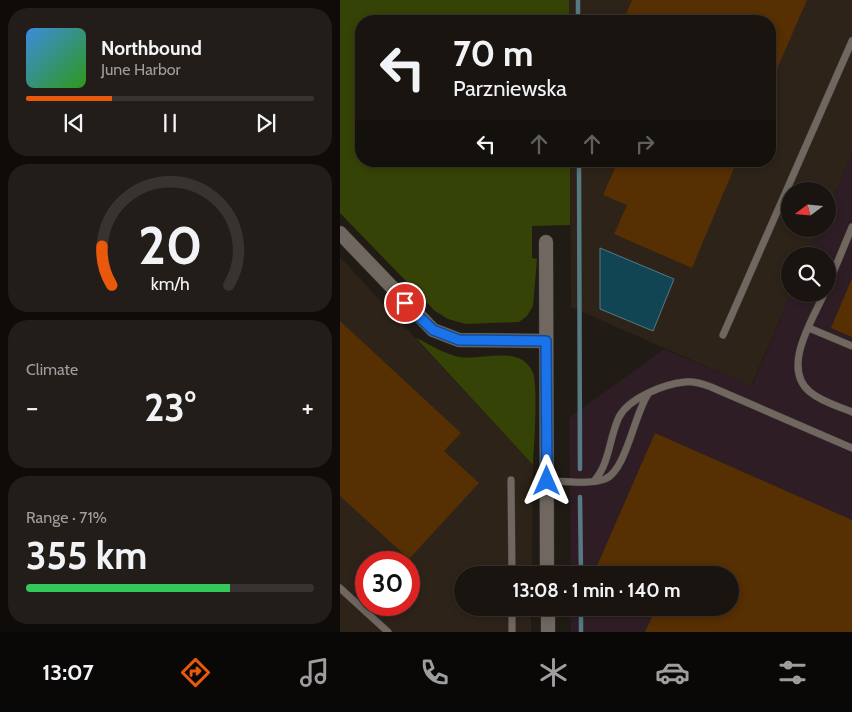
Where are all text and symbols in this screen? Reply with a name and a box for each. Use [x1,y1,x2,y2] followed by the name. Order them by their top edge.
[453,32,534,75] text: 70 m
[370,35,435,100] icon: left
[101,37,202,60] text: Northbound
[101,60,181,79] text: June Harbor
[453,75,567,102] text: Parzniewska
[60,109,88,137] icon: previous
[156,109,184,137] icon: pause
[252,109,280,137] icon: next
[472,130,500,158] icon: left
[525,130,553,158] icon: ahead
[578,130,606,158] icon: ahead
[631,130,659,158] icon: right
[781,182,836,238] north arrow
[781,182,836,302] map controls
[138,214,202,277] text: 20
[781,247,836,302] button: search
[150,273,190,294] text: km/h
[384,282,426,324] pin
[391,289,419,317] icon: arrive
[26,360,78,379] text: Climate
[144,384,196,431] text: 23°
[26,390,38,424] text: −
[302,390,314,424] text: +
[520,454,572,506] position arrow
[26,508,107,527] text: Range · 71%
[26,532,147,579] text: 355 km
[355,551,420,616] speed limit sign: 30
[512,579,681,602] text: 13:08 · 1 min · 140 m
[178,655,213,690] icon: directions
[297,655,332,690] icon: music
[417,655,452,690] icon: phone
[536,655,571,690] icon: climate
[655,655,690,690] icon: car
[775,655,810,690] icon: filters
[42,659,94,686] text: 13:07

